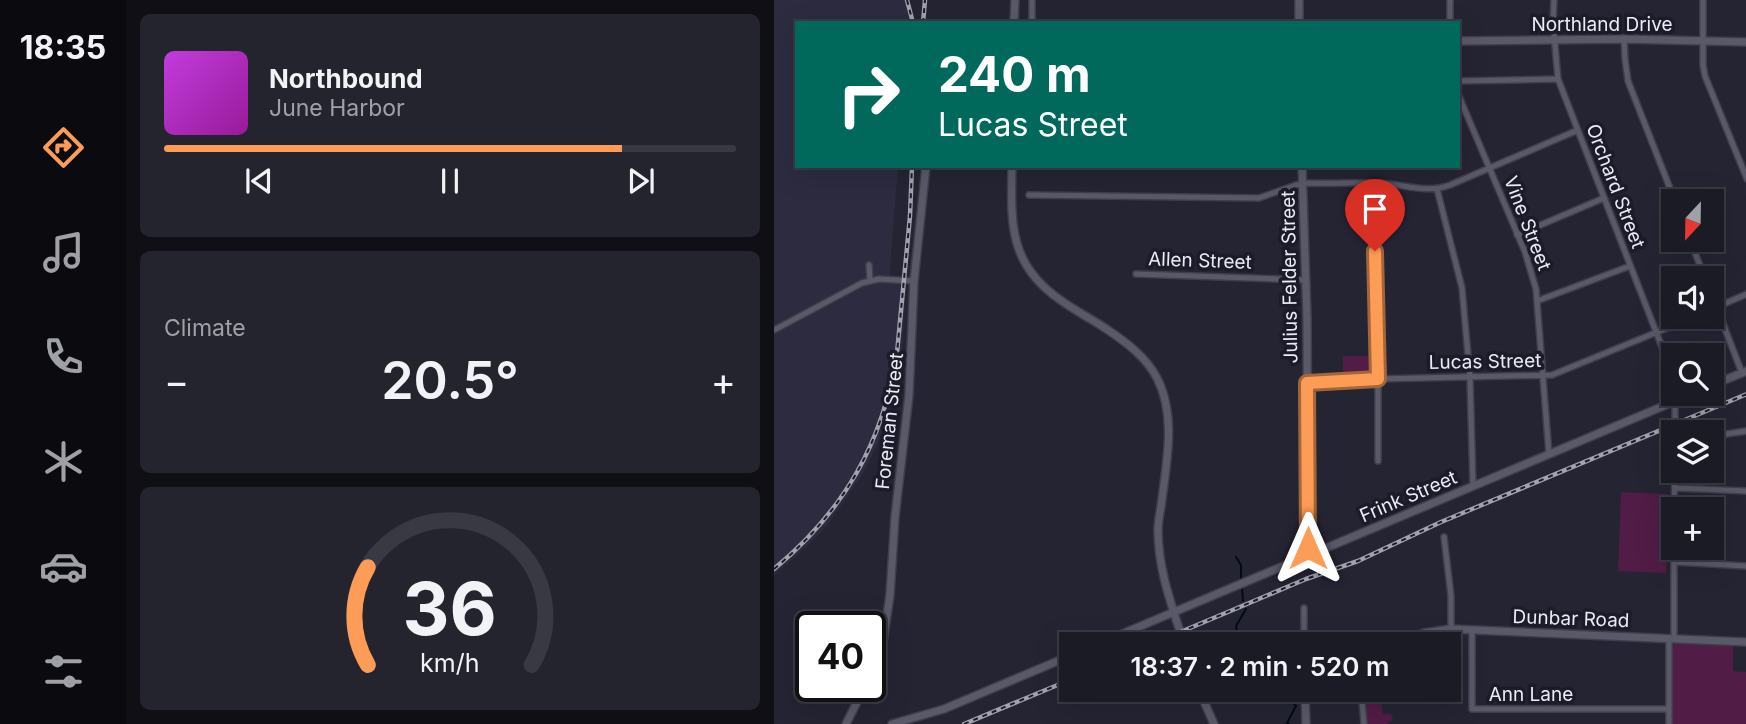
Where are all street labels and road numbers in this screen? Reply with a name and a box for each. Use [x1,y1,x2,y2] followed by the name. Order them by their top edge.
[1531,13,1673,36] street label: Northland Drive
[1581,121,1650,252] street label: Orchard Street
[1499,173,1556,274] street label: Vine Street
[1276,190,1303,364] street label: Julius Felder Street
[1148,247,1252,274] street label: Allen Street
[1428,349,1542,374] street label: Lucas Street
[871,352,908,491] street label: Foreman Street
[1356,466,1460,527] street label: Frink Street
[1512,605,1630,632] street label: Dunbar Road
[1489,683,1573,706] street label: Ann Lane

